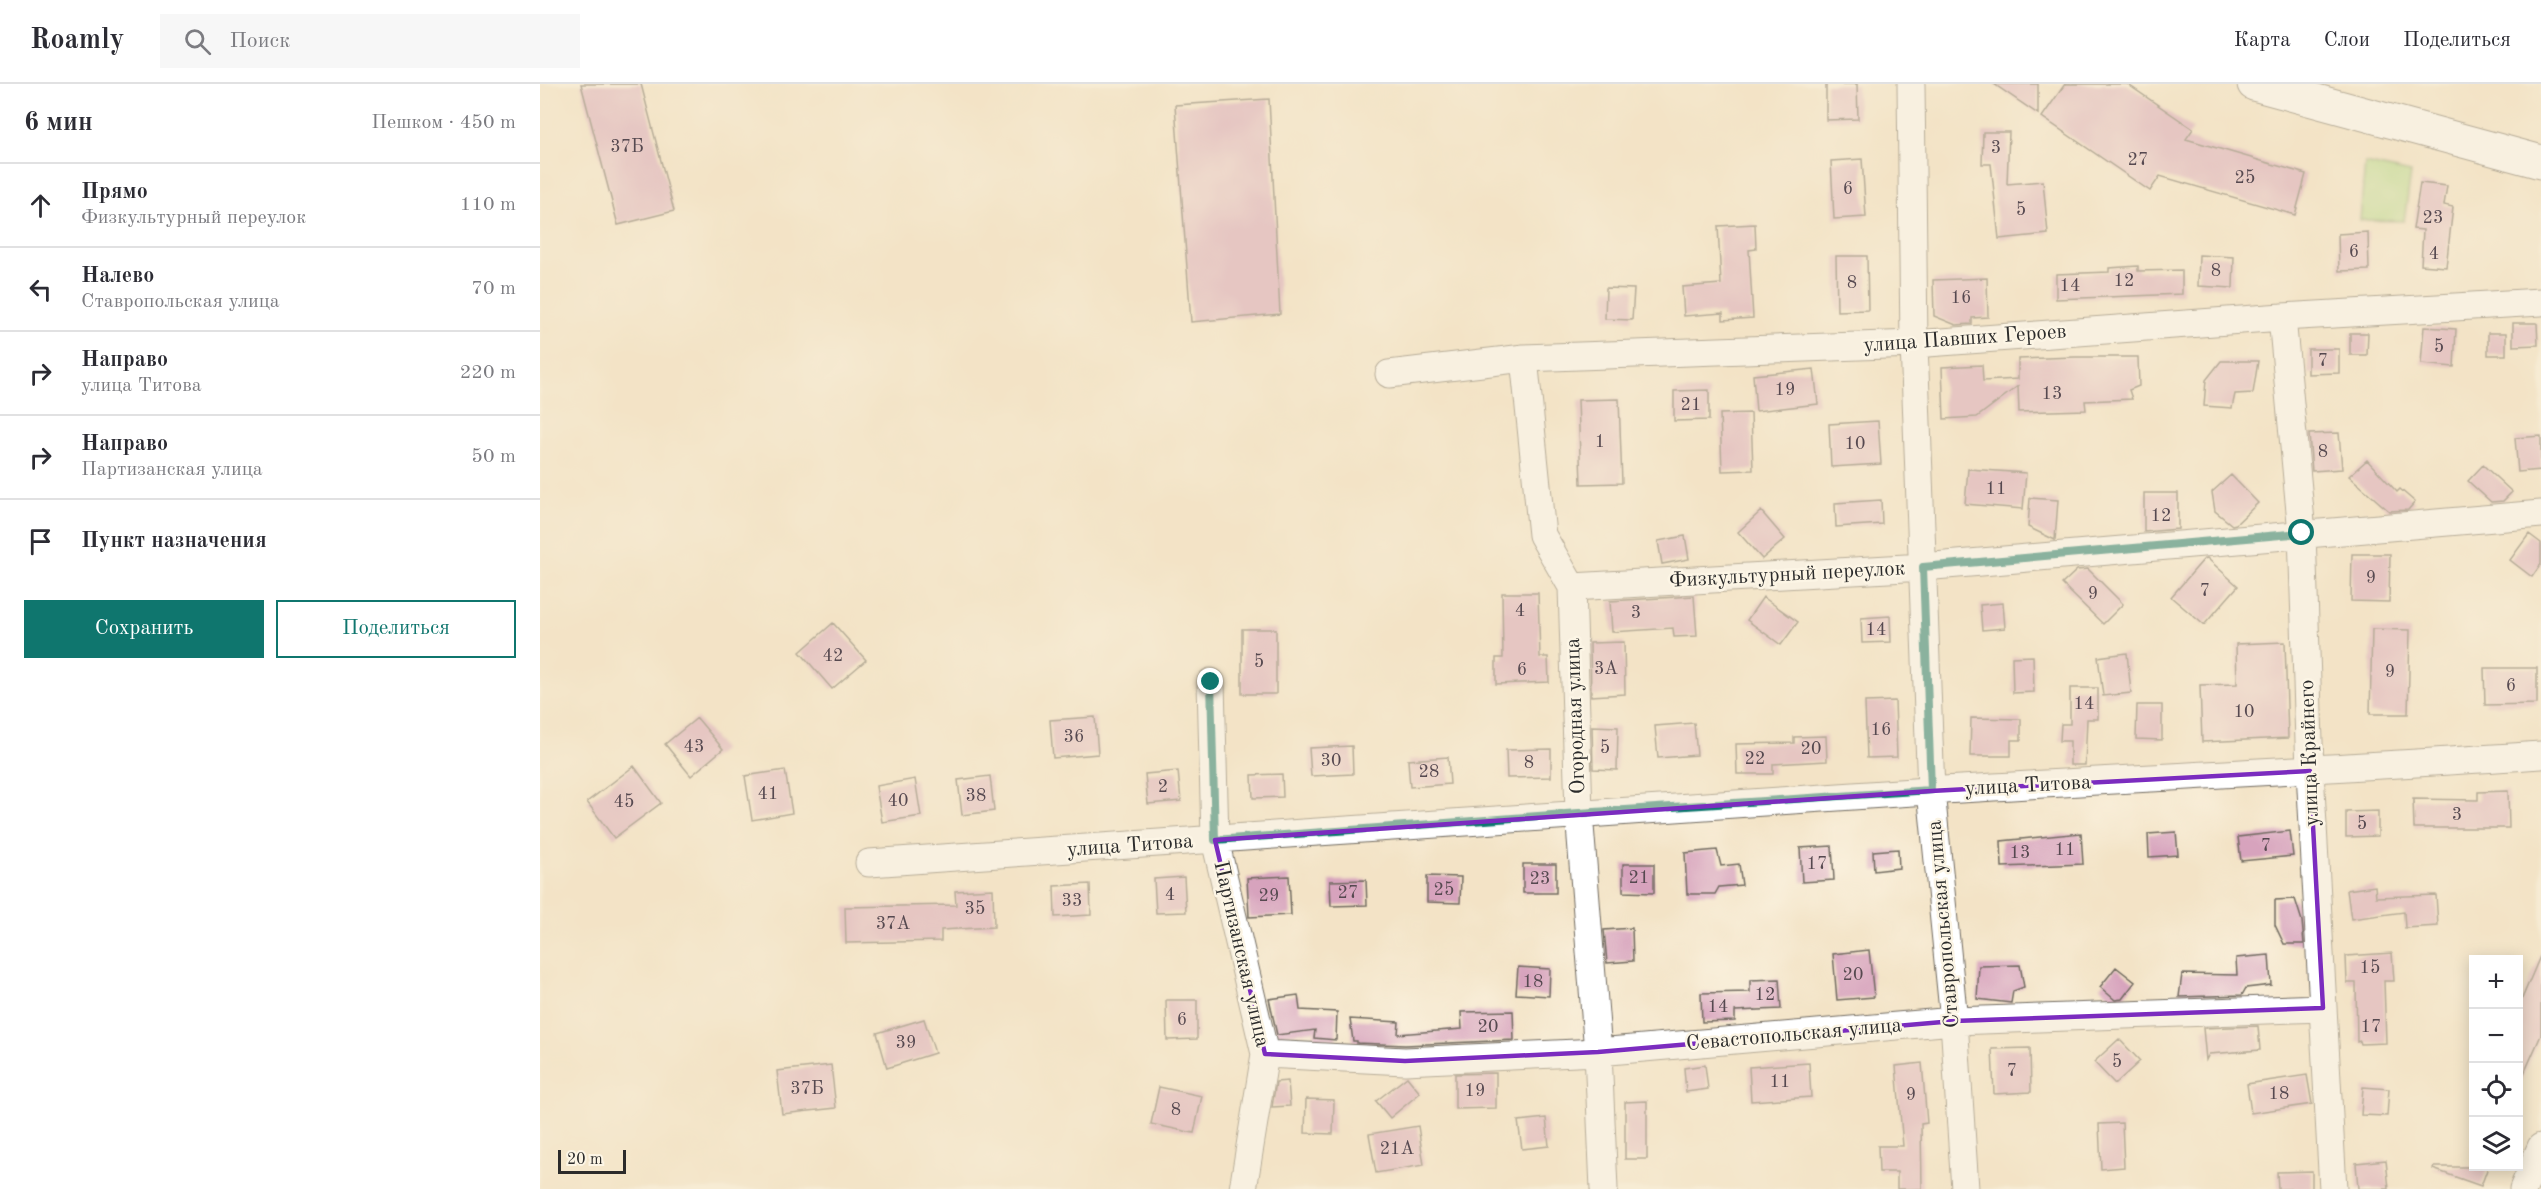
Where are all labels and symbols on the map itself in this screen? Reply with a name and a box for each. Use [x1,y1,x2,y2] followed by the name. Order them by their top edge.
[610,138,644,156] house number: 37Б
[1991,139,2001,157] house number: 3
[2128,151,2148,169] house number: 27
[2235,169,2255,187] house number: 25
[1843,180,1853,198] house number: 6
[2016,201,2026,219] house number: 5
[2423,209,2443,227] house number: 23
[2349,243,2359,261] house number: 6
[2429,245,2439,263] house number: 4
[2211,262,2221,280] house number: 8
[2114,272,2134,290] house number: 12
[1847,274,1857,292] house number: 8
[2060,277,2080,295] house number: 14
[1951,289,1971,307] house number: 16
[1863,321,2067,357] street label: улица Павших Героев
[2434,338,2444,356] house number: 5
[2318,352,2328,370] house number: 7
[1775,381,1795,399] house number: 19
[2042,385,2062,403] house number: 13
[1681,396,1701,414] house number: 21
[1595,433,1605,451] house number: 1
[1845,435,1865,453] house number: 10
[2318,443,2328,461] house number: 8
[1986,480,2006,498] house number: 11
[2151,507,2171,525] house number: 12
[2288,519,2314,545] route start
[1668,558,1906,592] street label: Физкультурный переулок
[2366,569,2376,587] house number: 9
[2200,582,2210,600] house number: 7
[2088,585,2098,603] house number: 9
[1515,602,1525,620] house number: 4
[1631,604,1641,622] house number: 3
[1866,621,1886,639] house number: 14
[1563,637,1589,795] street label: Огородная улица
[823,647,843,665] house number: 42
[1254,653,1264,671] house number: 5
[1594,660,1618,678] house number: 3А
[1517,661,1527,679] house number: 6
[2385,663,2395,681] house number: 9
[1197,668,1223,694] route end
[2506,677,2516,695] house number: 6
[2297,679,2323,827] street label: улица Крайнего
[2074,695,2094,713] house number: 14
[2234,703,2254,721] house number: 10
[1871,721,1891,739] house number: 16
[1064,728,1084,746] house number: 36
[684,738,704,756] house number: 43
[1600,739,1610,757] house number: 5
[1801,740,1821,758] house number: 20
[1745,750,1765,768] house number: 22
[1321,752,1341,770] house number: 30
[1524,754,1534,772] house number: 8
[1419,763,1439,781] house number: 28
[1964,772,2092,800] street label: улица Титова
[1158,778,1168,796] house number: 2
[758,785,778,803] house number: 41
[966,787,986,805] house number: 38
[888,792,908,810] house number: 40
[614,793,634,811] house number: 45
[2452,806,2462,824] house number: 3
[2357,815,2367,833] house number: 5
[1924,819,1964,1029] street label: Ставропольская улица
[1066,831,1194,861] street label: улица Титова
[2261,837,2271,855] house number: 7
[2055,841,2075,859] house number: 11
[2010,844,2030,862] house number: 13
[1807,855,1827,873] house number: 17
[1209,859,1273,1049] street label: Партизанская улица
[1629,869,1649,887] house number: 21
[1530,870,1550,888] house number: 23
[1434,881,1454,899] house number: 25
[1338,884,1358,902] house number: 27
[1165,886,1175,904] house number: 4
[1259,887,1279,905] house number: 29
[1062,892,1082,910] house number: 33
[965,900,985,918] house number: 35
[876,915,911,933] house number: 37А
[2360,959,2380,977] house number: 15
[1843,966,1863,984] house number: 20
[1523,973,1543,991] house number: 18
[1755,986,1775,1004] house number: 12
[1708,998,1728,1016] house number: 14
[1177,1011,1187,1029] house number: 6
[1685,1015,1903,1055] street label: Севастопольская улица
[1478,1018,1498,1036] house number: 20
[2361,1018,2381,1036] house number: 17
[896,1034,916,1052] house number: 39
[2112,1053,2122,1071] house number: 5
[2007,1062,2017,1080] house number: 7
[1770,1073,1790,1091] house number: 11
[790,1080,824,1098] house number: 37Б
[1465,1082,1485,1100] house number: 19
[2269,1085,2289,1103] house number: 18
[1906,1086,1916,1104] house number: 9
[1171,1101,1181,1119] house number: 8
[1380,1140,1415,1158] house number: 21А
[558,1147,626,1174] scale bar

